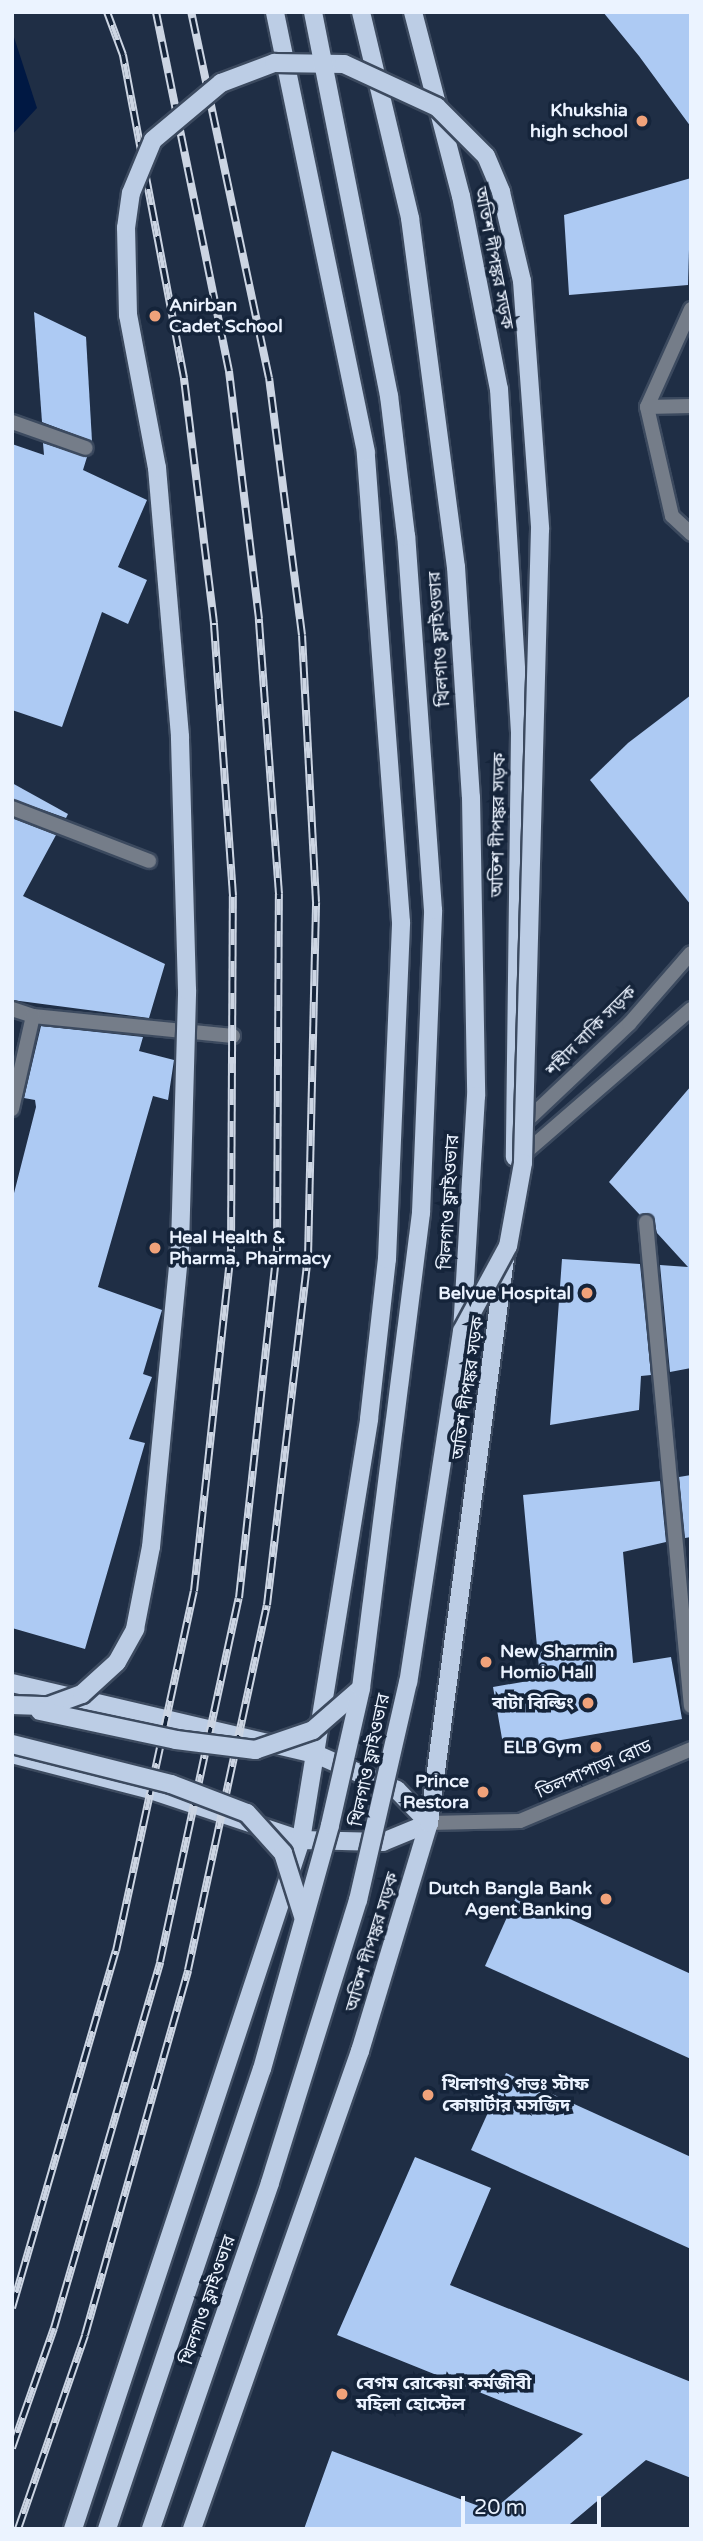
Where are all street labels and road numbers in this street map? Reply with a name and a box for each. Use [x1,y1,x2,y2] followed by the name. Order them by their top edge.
[470,185,518,331] street label: অতিশ দীপঙ্কর সড়ক
[424,571,454,707] street label: খিলগাও ফ্লাইওভার
[486,753,510,897] street label: অতিশ দীপঙ্কর সড়ক
[541,981,641,1081] street label: শহীদ বাকি সড়ক
[435,1134,463,1270] street label: খিলগাও ফ্লাইওভার
[447,1315,489,1461] street label: অতিশ দীপঙ্কর সড়ক
[345,1692,395,1828] street label: খিলগাও ফ্লাইওভার
[533,1735,655,1803] street label: তিলপাপাড়া রোড
[341,1870,403,2014] street label: অতিশ দীপঙ্কর সড়ক
[176,2233,240,2367] street label: খিলগাও ফ্লাইওভার

